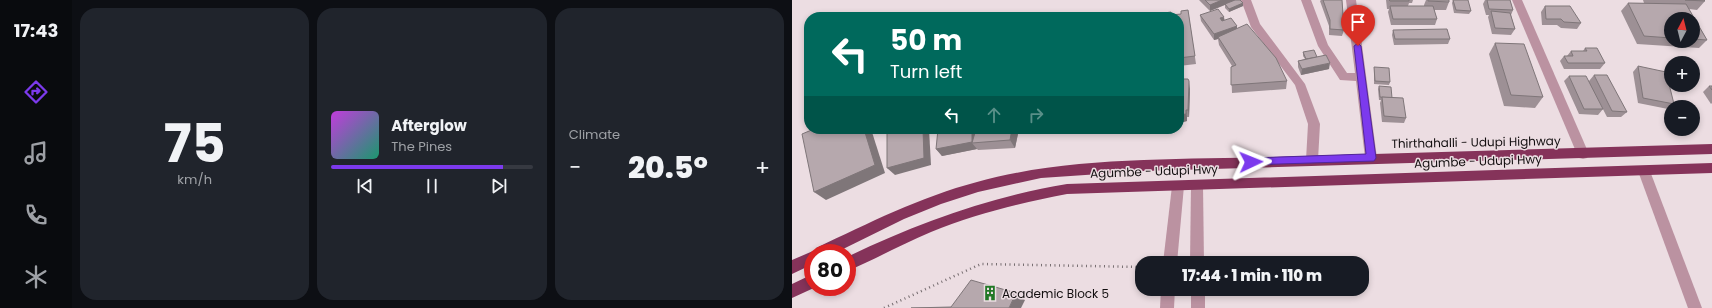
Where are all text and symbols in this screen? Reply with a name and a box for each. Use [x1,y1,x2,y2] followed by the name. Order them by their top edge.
[1341,5,1375,46] pin
[1347,11,1369,33] icon: arrive
[1664,12,1700,48] north arrow
[1664,12,1700,136] map controls
[14,18,58,43] text: 17:43
[890,21,962,60] text: 50 m
[824,28,876,80] icon: left
[1664,56,1700,92] button: +
[890,59,962,84] text: Turn left
[22,78,50,106] icon: directions
[1664,100,1700,136] button: −
[941,104,963,126] icon: left
[983,104,1005,126] icon: ahead
[1025,104,1047,126] icon: right
[164,107,225,180] text: 75
[391,115,467,136] text: Afterglow
[569,125,620,144] text: Climate
[1391,132,1561,152] street label: Thirthahalli - Udupi Highway
[391,137,452,156] text: The Pines
[22,139,50,167] icon: music
[1230,141,1272,183] position arrow
[628,146,708,189] text: 20.5°
[1414,150,1542,172] street label: Agumbe - Udupi Hwy
[569,152,581,183] text: −
[755,152,770,183] text: +
[1090,160,1218,182] street label: Agumbe - Udupi Hwy
[177,170,212,189] text: km/h
[354,175,376,197] icon: previous
[421,175,443,197] icon: pause
[488,175,510,197] icon: next
[22,201,50,229] icon: phone
[804,244,856,296] speed limit sign: 80
[22,263,50,291] icon: climate
[1182,265,1322,286] text: 17:44 · 1 min · 110 m
[981,284,999,302] building icon: Academic Block 5
[1002,285,1109,302] place label: Academic Block 5

